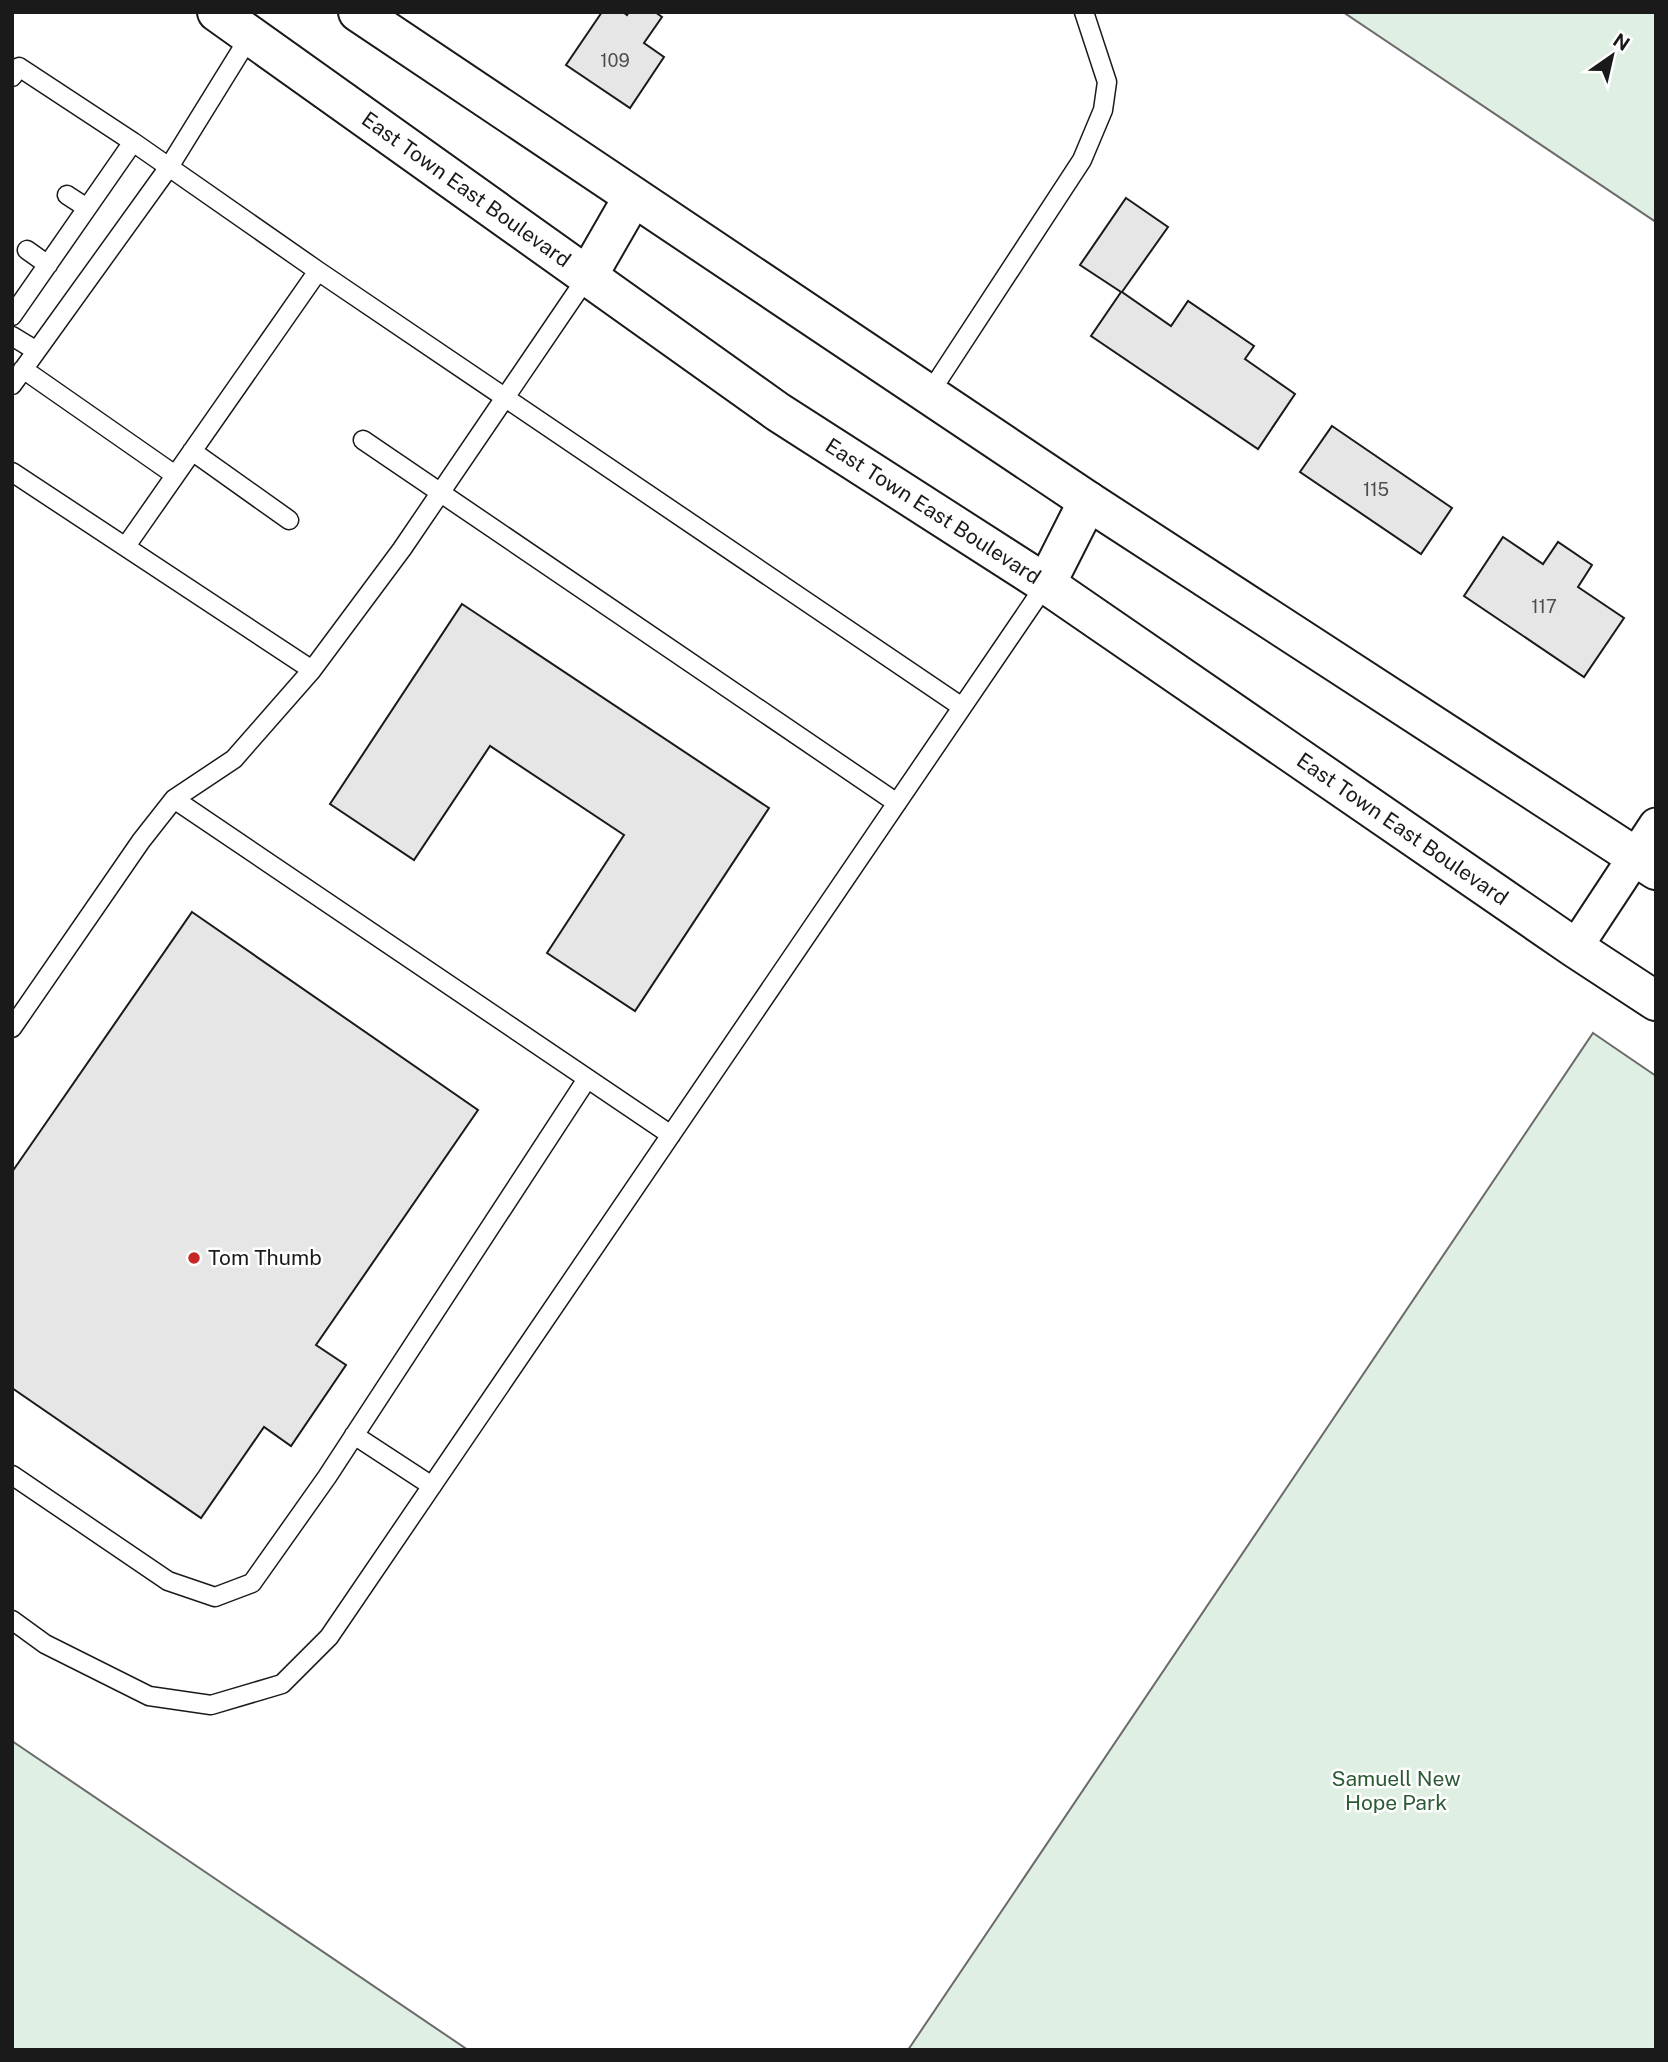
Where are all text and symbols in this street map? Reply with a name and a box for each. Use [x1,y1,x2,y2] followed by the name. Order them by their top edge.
[1577,21,1647,91] north arrow
[1609,29,1634,55] text: N
[600,50,630,71] house number: 109
[357,106,576,272] street label: East Town East Boulevard
[821,433,1045,589] street label: East Town East Boulevard
[1363,479,1389,500] house number: 115
[1531,596,1557,617] house number: 117
[1292,747,1513,910] street label: East Town East Boulevard
[208,1245,322,1270] place label: Tom Thumb
[186,1250,202,1266] marker: Tom Thumb
[1331,1766,1461,1815] park label: Samuell New Hope Park

